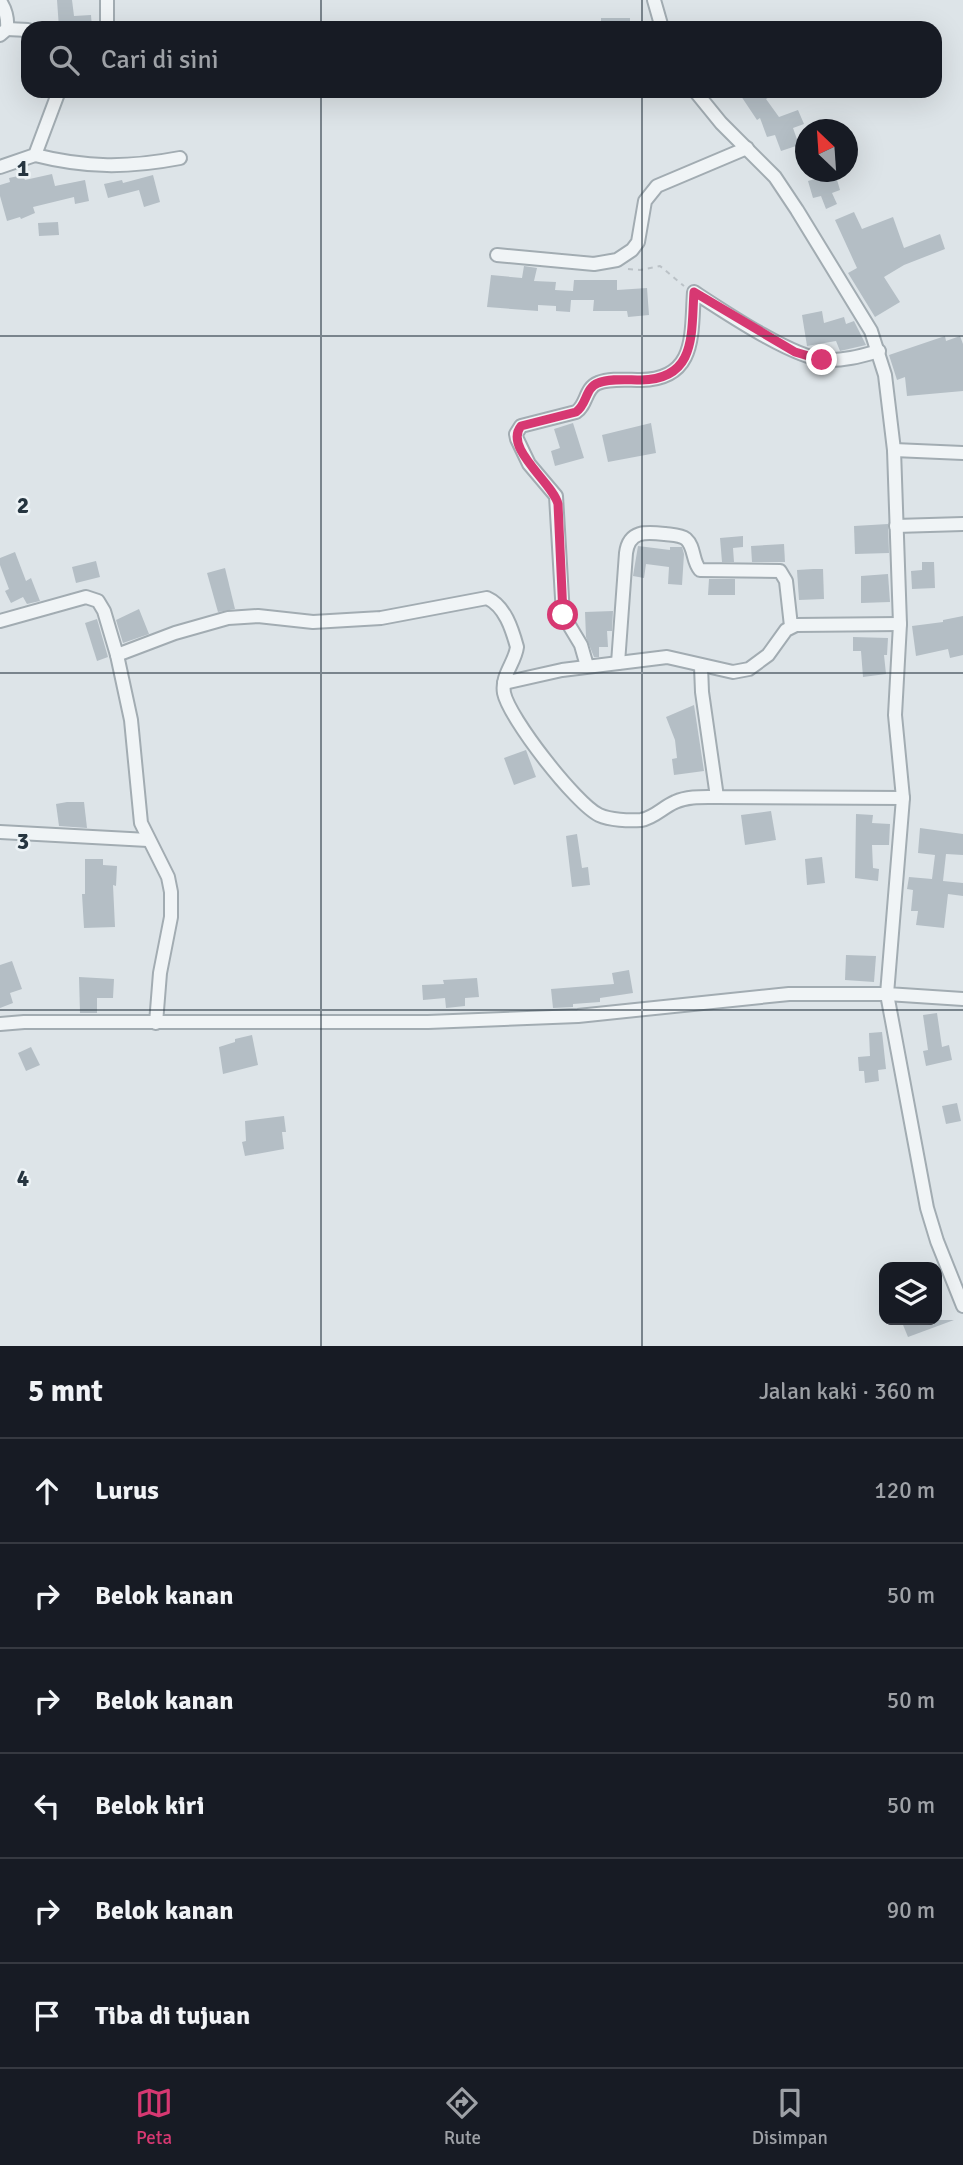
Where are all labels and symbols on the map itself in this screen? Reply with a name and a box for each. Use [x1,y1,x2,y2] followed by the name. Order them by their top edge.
[795,119,858,182] north arrow
[17,154,29,183] text: 1
[806,344,837,375] route end
[17,491,29,520] text: 2
[547,599,578,630] route start
[17,827,29,856] text: 3
[17,1164,29,1193] text: 4

